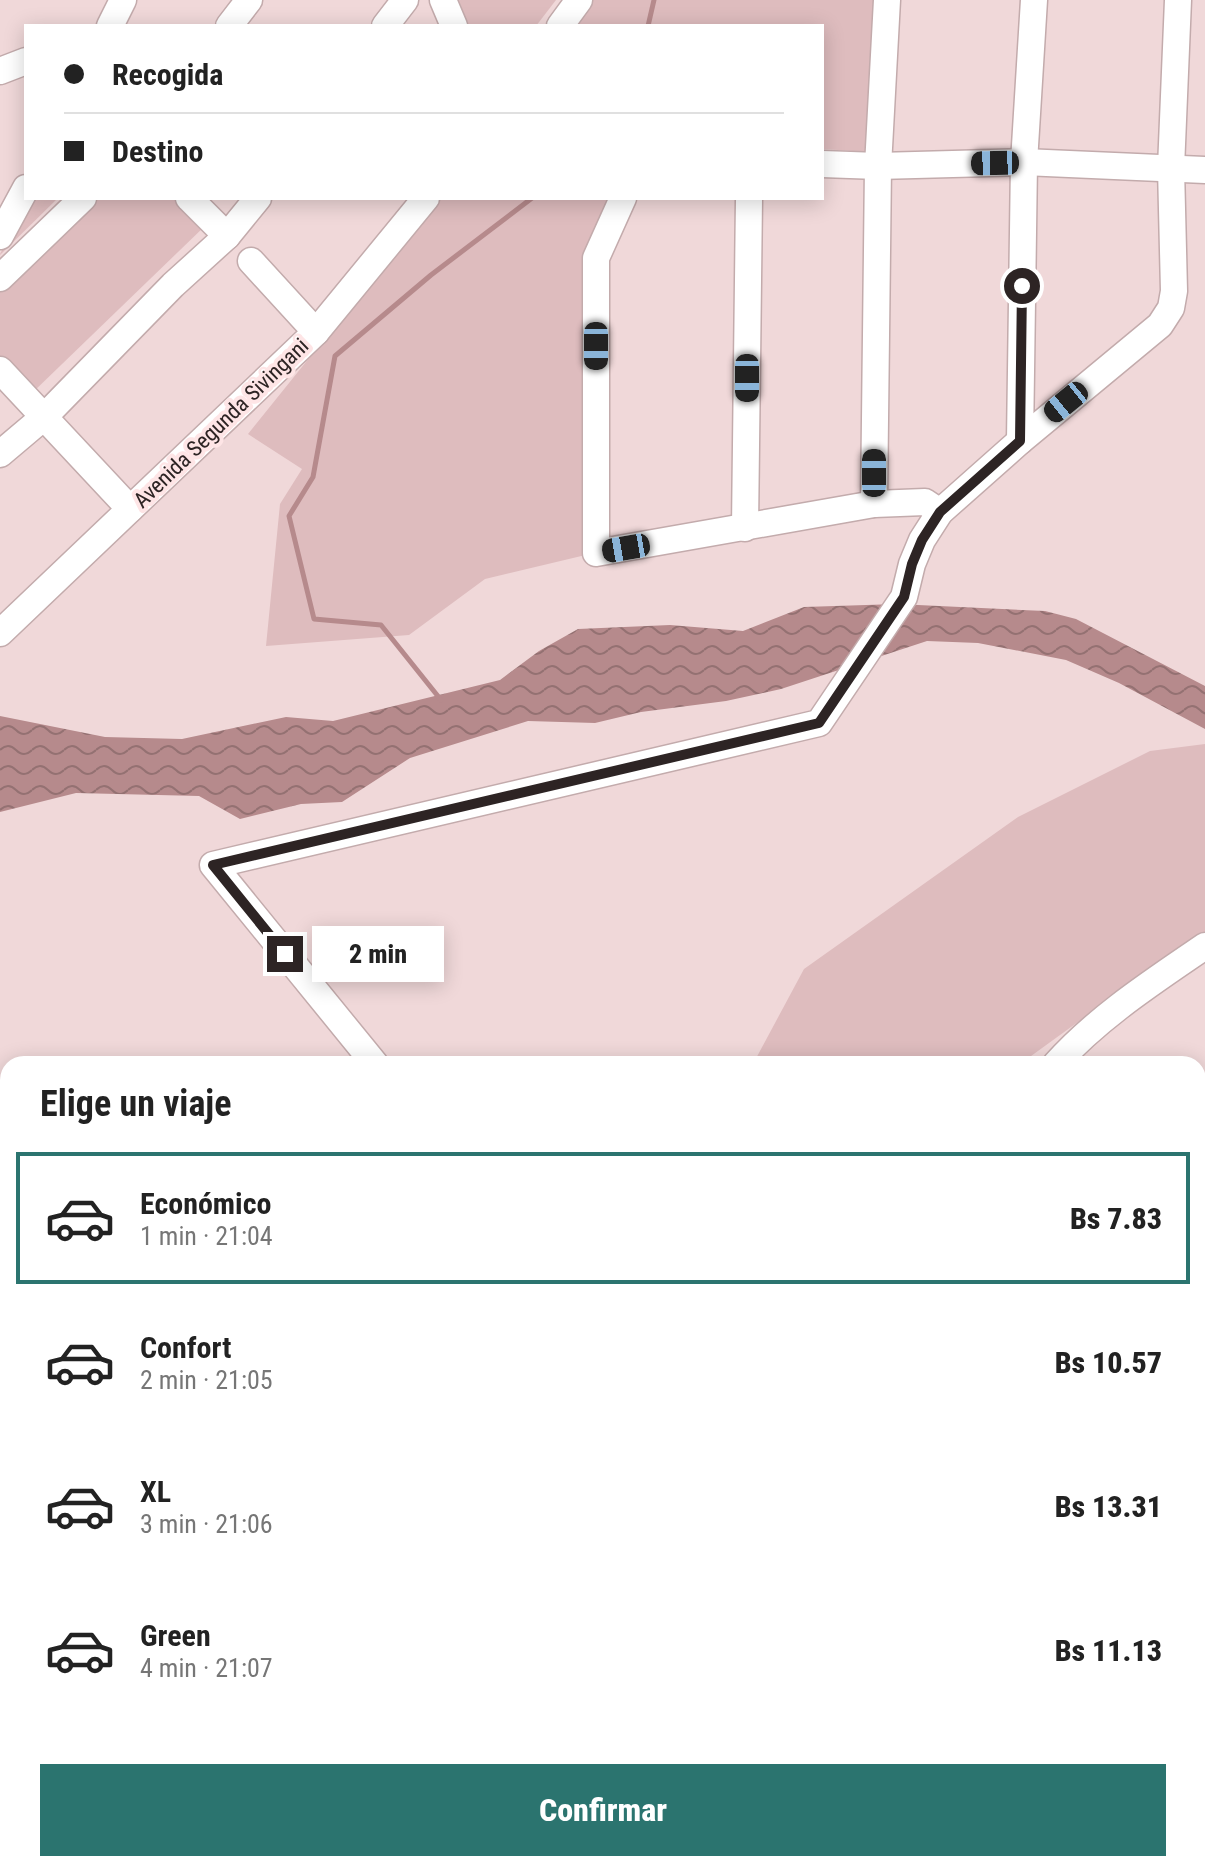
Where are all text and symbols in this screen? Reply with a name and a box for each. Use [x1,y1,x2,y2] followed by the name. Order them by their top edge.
[112,57,223,92] text: Recogida
[112,134,203,169] text: Destino
[971,151,1019,175] car
[1004,268,1040,304] route start
[584,322,608,370] car
[129,333,313,513] street label: Avenida Segunda Sivingani
[735,354,759,402] car
[1040,378,1092,426] car
[862,449,886,497] car
[600,532,652,564] car
[313,926,445,982] callout: 2 min
[267,936,303,972] route end
[349,939,407,969] text: 2 min
[40,1083,231,1125] text: Elige un viaje
[44,1182,116,1254] icon: car
[140,1186,271,1221] text: Económico
[1070,1201,1162,1236] text: Bs 7.83
[140,1221,273,1251] text: 1 min · 21:04
[44,1326,116,1398] icon: car
[140,1330,231,1365] text: Confort
[1055,1345,1162,1380] text: Bs 10.57
[140,1365,273,1395] text: 2 min · 21:05
[44,1470,116,1542] icon: car
[140,1474,171,1509] text: XL
[1055,1489,1162,1524] text: Bs 13.31
[140,1509,273,1539] text: 3 min · 21:06
[44,1614,116,1686] icon: car
[140,1618,211,1653] text: Green
[1055,1633,1162,1668] text: Bs 11.13
[140,1653,273,1683] text: 4 min · 21:07
[40,1764,1166,1856] button: Confirmar

